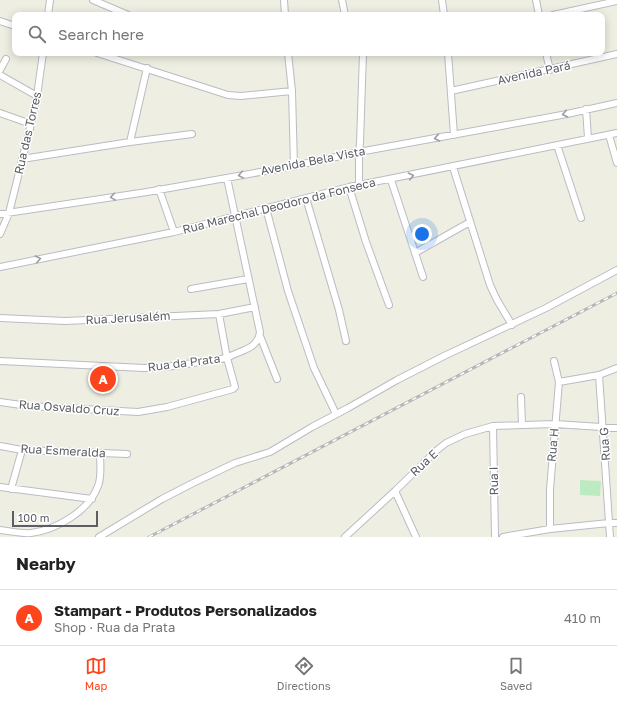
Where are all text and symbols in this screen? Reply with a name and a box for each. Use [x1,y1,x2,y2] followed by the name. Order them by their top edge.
[12,12,605,56] search box
[26,23,48,45] icon: search
[58,25,144,43] text: Search here
[496,57,572,88] street label: Avenida Pará
[11,90,44,176] street label: Rua das Torres
[562,110,568,118] one-way arrow
[434,133,440,141] one-way arrow
[259,143,367,178] street label: Avenida Bela Vista
[238,170,244,179] one-way arrow
[408,172,414,180] one-way arrow
[181,174,377,237] street label: Rua Marechal Deodoro da Fonseca
[110,192,116,201] one-way arrow
[412,224,432,244] your location
[35,256,41,264] one-way arrow
[85,308,171,327] street label: Rua Jerusalém
[147,351,221,374] street label: Rua da Prata
[90,364,116,394] pin: A
[18,397,120,419] street label: Rua Osvaldo Cruz
[544,427,561,463] street label: Rua H
[596,427,613,461] street label: Rua G
[20,441,106,460] street label: Rua Esmeralda
[407,446,441,479] street label: Rua E
[486,467,501,496] street label: Rua I
[12,509,98,528] scale bar
[18,511,49,524] text: 100 m
[16,553,76,574] text: Nearby
[54,601,317,619] text: Stampart - Produtos Personalizados
[24,610,34,626] text: A
[564,610,601,626] text: 410 m
[54,619,175,635] text: Shop · Rua da Prata
[85,655,107,692] tab: Map
[277,655,331,692] tab: Directions
[500,655,532,692] tab: Saved

